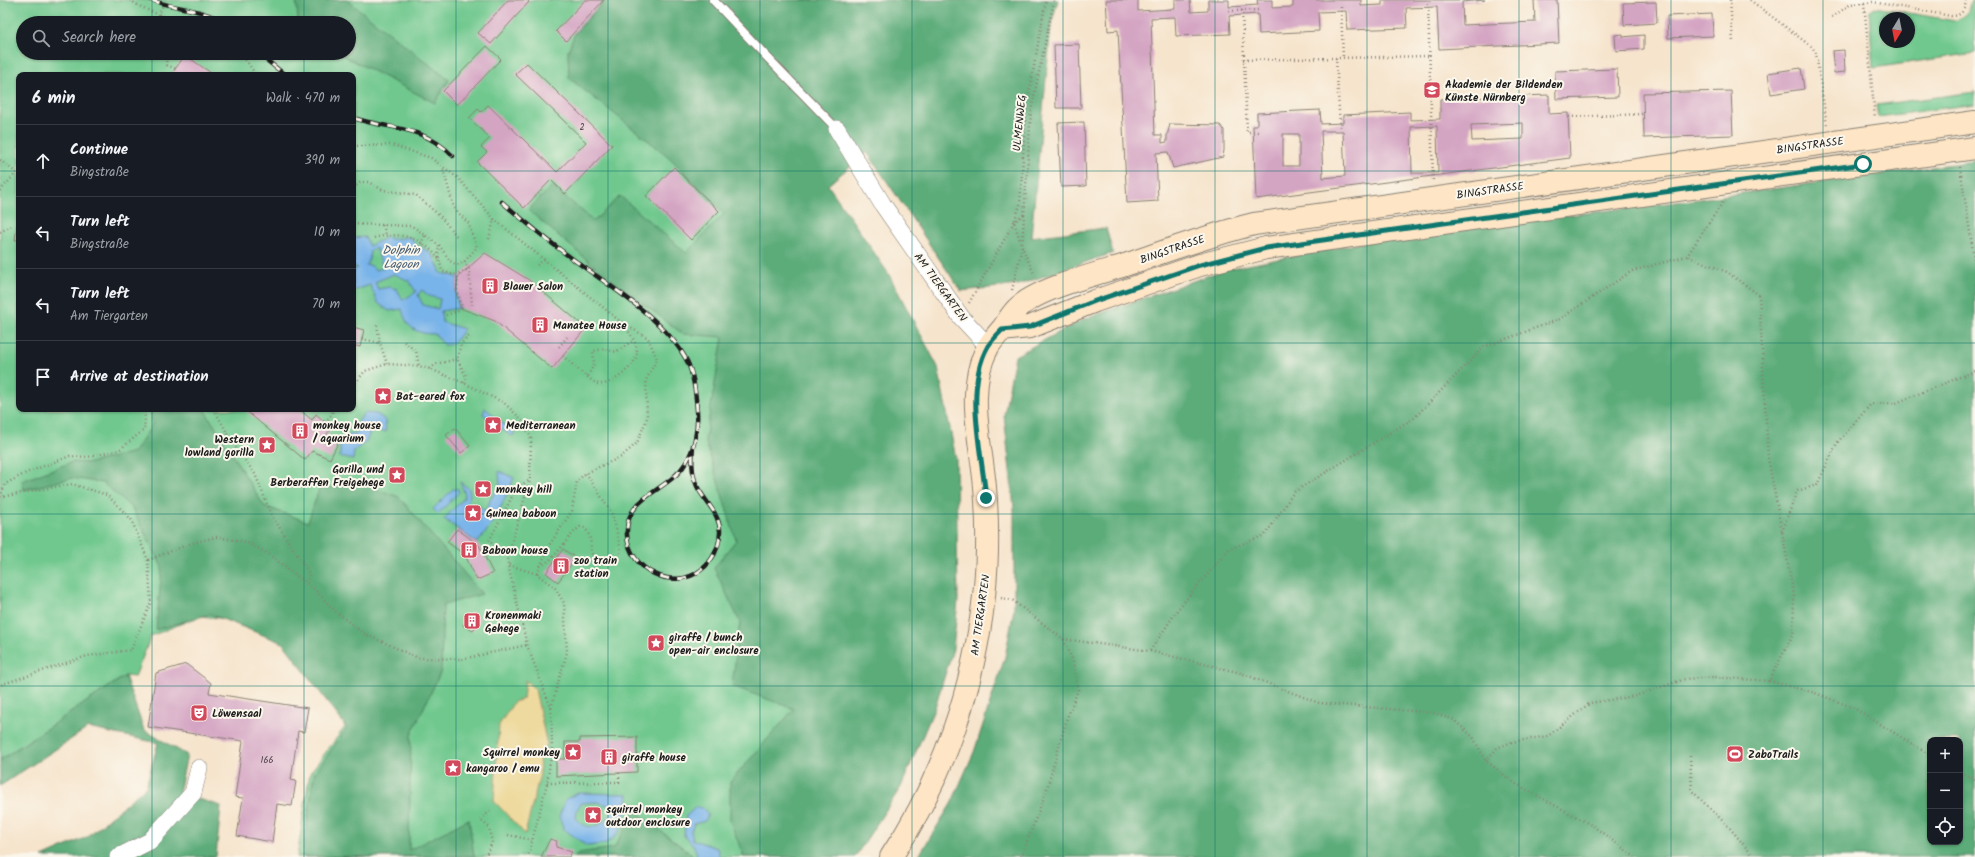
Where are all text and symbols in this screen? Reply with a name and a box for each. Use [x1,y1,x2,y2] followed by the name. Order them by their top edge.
[1879,12,1915,48] north arrow
[16,16,356,60] search box
[62,26,136,50] text: Search here
[30,27,52,49] icon: search
[1445,76,1563,107] place label: Akademie der Bildenden Künste Nürnberg
[1422,80,1442,100] school or university icon: Akademie der Bildenden Künste Nürnberg
[32,85,76,112] text: 6 min
[266,88,340,109] text: Walk · 470 m
[1008,94,1032,152] street label: ULMENWEG
[579,120,585,135] house number: 2
[1775,132,1845,160] street label: BINGSTRASSE
[70,138,128,162] text: Continue
[32,150,54,172] icon: ahead
[304,150,340,171] text: 390 m
[1854,155,1872,173] route start
[70,162,129,183] text: Bingstraße
[1455,177,1525,205] street label: BINGSTRASSE
[70,210,130,234] text: Turn left
[32,222,54,244] icon: left
[314,222,340,243] text: 10 m
[1137,230,1208,269] street label: BINGSTRASSE
[70,234,129,255] text: Bingstraße
[382,241,421,274] water label: Dolphin Lagoon
[909,249,972,326] street label: AM TIERGARTEN
[480,276,500,296] building icon: Blauer Salon
[503,278,563,296] place label: Blauer Salon
[70,282,130,306] text: Turn left
[32,294,54,316] icon: left
[312,294,340,315] text: 70 m
[70,306,148,327] text: Am Tiergarten
[530,315,550,335] building icon: Manatee House
[553,317,627,335] place label: Manatee House
[70,365,209,389] text: Arrive at destination
[32,366,54,388] icon: arrive
[373,386,393,406] place icon: Bat-eared fox
[396,388,466,406] place label: Bat-eared fox
[483,415,503,435] place icon: Mediterranean
[312,417,382,448] place label: monkey house / aquarium
[506,417,576,435] place label: Mediterranean
[290,421,310,441] building icon: monkey house / aquarium
[185,431,254,462] place label: Western lowland gorilla
[257,435,277,455] place icon: Western lowland gorilla
[270,461,385,492] place label: Gorilla und Berberaffen Freigehege
[387,465,407,485] place icon: Gorilla und Berberaffen Freigehege
[473,479,493,499] place icon: monkey hill
[496,481,552,499] place label: monkey hill
[977,489,995,507] route end
[463,503,483,523] place icon: Guinea baboon
[486,505,556,523] place label: Guinea baboon
[459,540,479,560] building icon: Baboon house
[482,542,549,560] place label: Baboon house
[574,552,617,583] place label: zoo train station
[551,556,571,576] building icon: zoo train station
[966,573,996,657] street label: AM TIERGARTEN
[485,607,542,638] place label: Kronenmaki Gehege
[462,611,482,631] building icon: Kronenmaki Gehege
[668,629,759,660] place label: giraffe / bunch open-air enclosure
[646,633,666,653] place icon: giraffe / bunch open-air enclosure
[189,703,209,723] theatre icon: Löwensaal
[212,705,262,723] place label: Löwensaal
[1927,737,1963,845] map controls
[1927,737,1963,773] button: +
[563,742,583,762] place icon: Squirrel monkey
[483,744,560,762] place label: Squirrel monkey
[1725,744,1745,764] sports icon: ZaboTrails
[1748,746,1799,764] place label: ZaboTrails
[599,747,619,767] building icon: giraffe house
[621,749,687,767] place label: giraffe house
[261,753,273,768] house number: 166
[443,758,463,778] place icon: kangaroo / emu
[466,760,540,778] place label: kangaroo / emu
[1927,773,1963,809] button: −
[606,801,691,832] place label: squirrel monkey outdoor enclosure
[583,805,603,825] place icon: squirrel monkey outdoor enclosure
[1927,809,1963,845] button: locate

